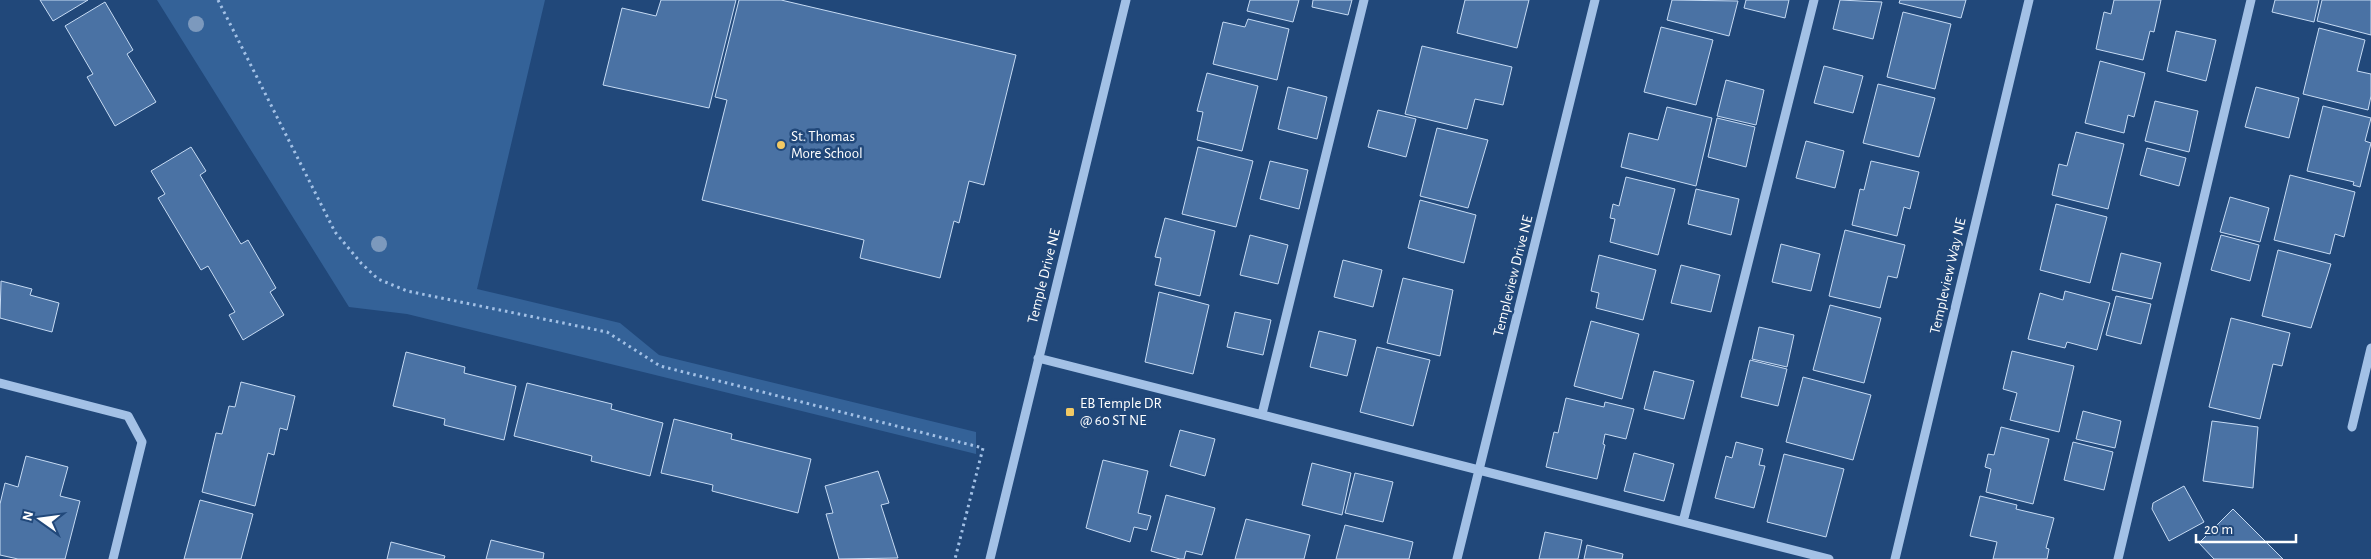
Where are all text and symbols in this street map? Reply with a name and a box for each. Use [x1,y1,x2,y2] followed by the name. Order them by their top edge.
[791,129,863,161] place label: St. Thomas More School
[775,139,787,151] marker: St. Thomas More School
[1491,214,1535,338] street label: Templeview Drive NE
[1927,216,1969,336] street label: Templeview Way NE
[1025,227,1063,325] street label: Temple Drive NE
[1080,396,1162,428] place label: EB Temple DR @ 60 ST NE
[1064,406,1076,418] marker: EB Temple DR @ 60 ST NE
[15,494,65,544] north arrow
[20,510,36,523] text: N
[2196,512,2296,544] scale bar
[2204,522,2233,537] text: 20 m

